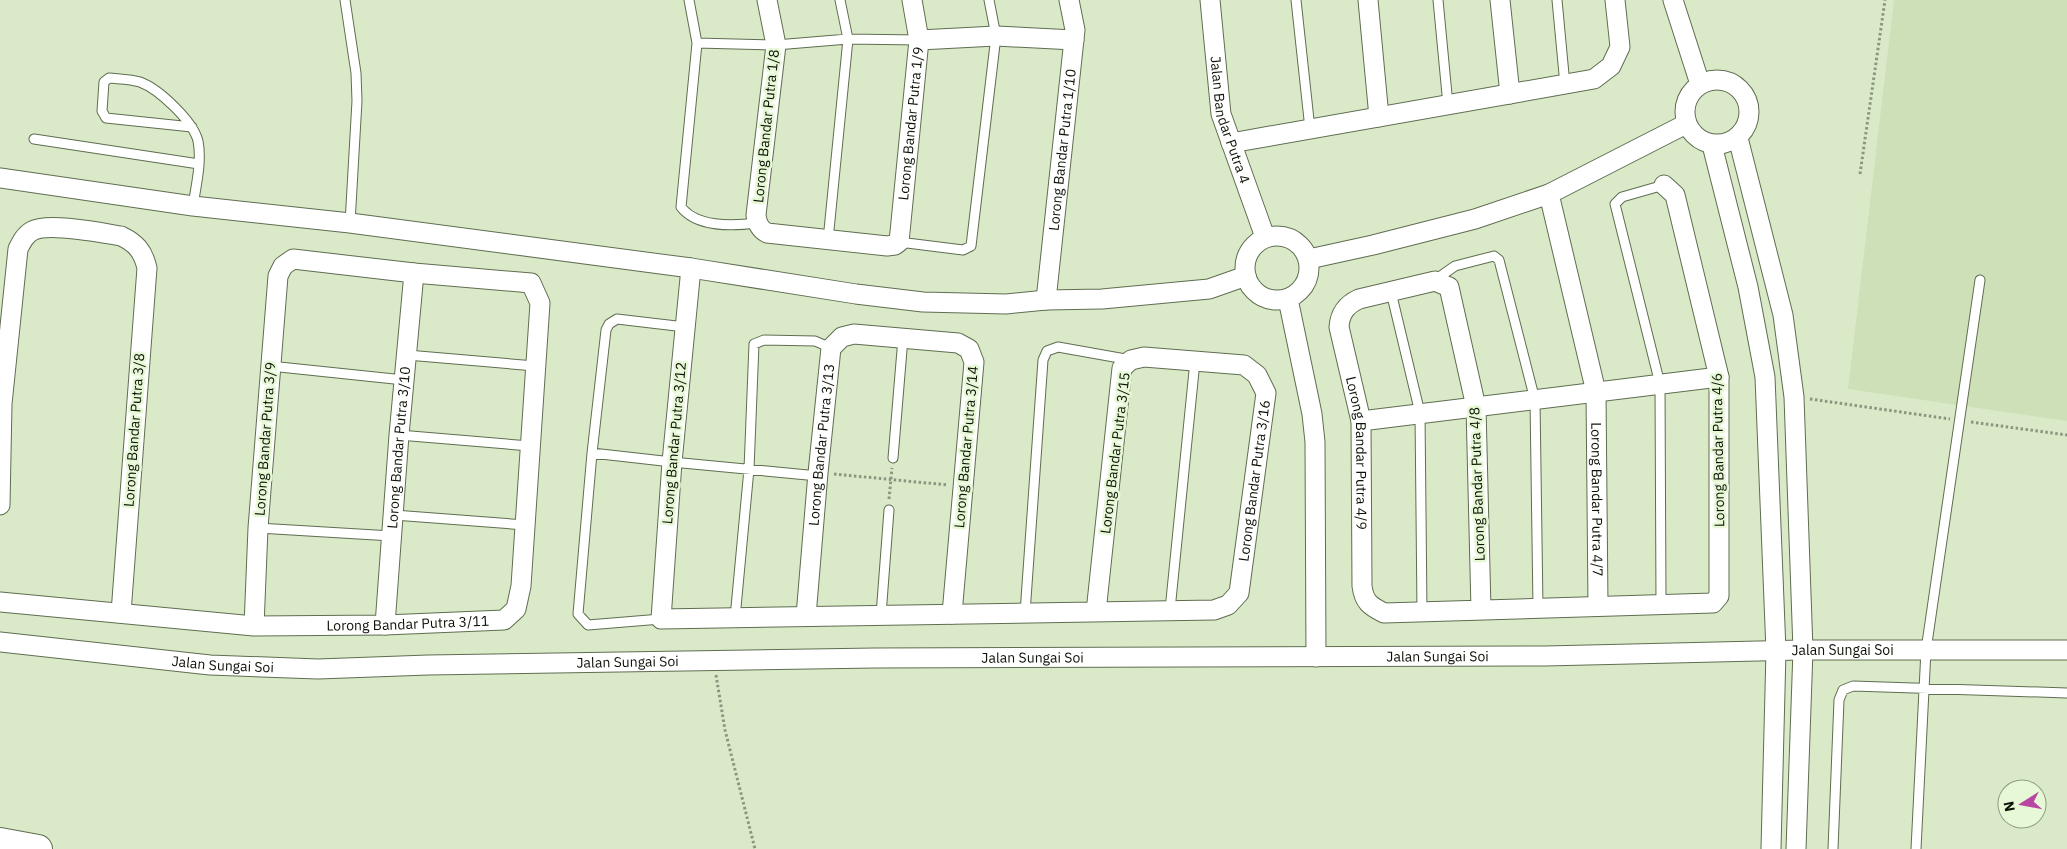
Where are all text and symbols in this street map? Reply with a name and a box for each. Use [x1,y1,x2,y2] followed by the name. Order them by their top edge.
[894,46,927,201] street label: Lorong Bandar Putra 1/9
[749,48,783,204] street label: Lorong Bandar Putra 1/8
[1206,55,1254,186] street label: Jalan Bandar Putra 4
[1044,68,1080,232] street label: Lorong Bandar Putra 1/10
[120,352,148,508] street label: Lorong Bandar Putra 3/8
[251,361,279,517] street label: Lorong Bandar Putra 3/9
[658,361,690,525] street label: Lorong Bandar Putra 3/12
[805,363,838,526] street label: Lorong Bandar Putra 3/13
[950,365,982,529] street label: Lorong Bandar Putra 3/14
[383,366,414,529] street label: Lorong Bandar Putra 3/10
[1096,371,1134,535] street label: Lorong Bandar Putra 3/15
[1708,373,1728,527] street label: Lorong Bandar Putra 4/6
[1342,375,1371,530] street label: Lorong Bandar Putra 4/9
[1234,399,1274,562] street label: Lorong Bandar Putra 3/16
[1465,407,1489,561] street label: Lorong Bandar Putra 4/8
[1587,422,1607,577] street label: Lorong Bandar Putra 4/7
[326,612,490,634] street label: Lorong Bandar Putra 3/11
[1791,641,1894,659] street label: Jalan Sungai Soi
[1386,647,1489,665] street label: Jalan Sungai Soi
[981,648,1084,667] street label: Jalan Sungai Soi
[171,652,274,676] street label: Jalan Sungai Soi
[576,652,679,672] street label: Jalan Sungai Soi
[1997,779,2047,829] north arrow
[1999,800,2019,813] text: N

